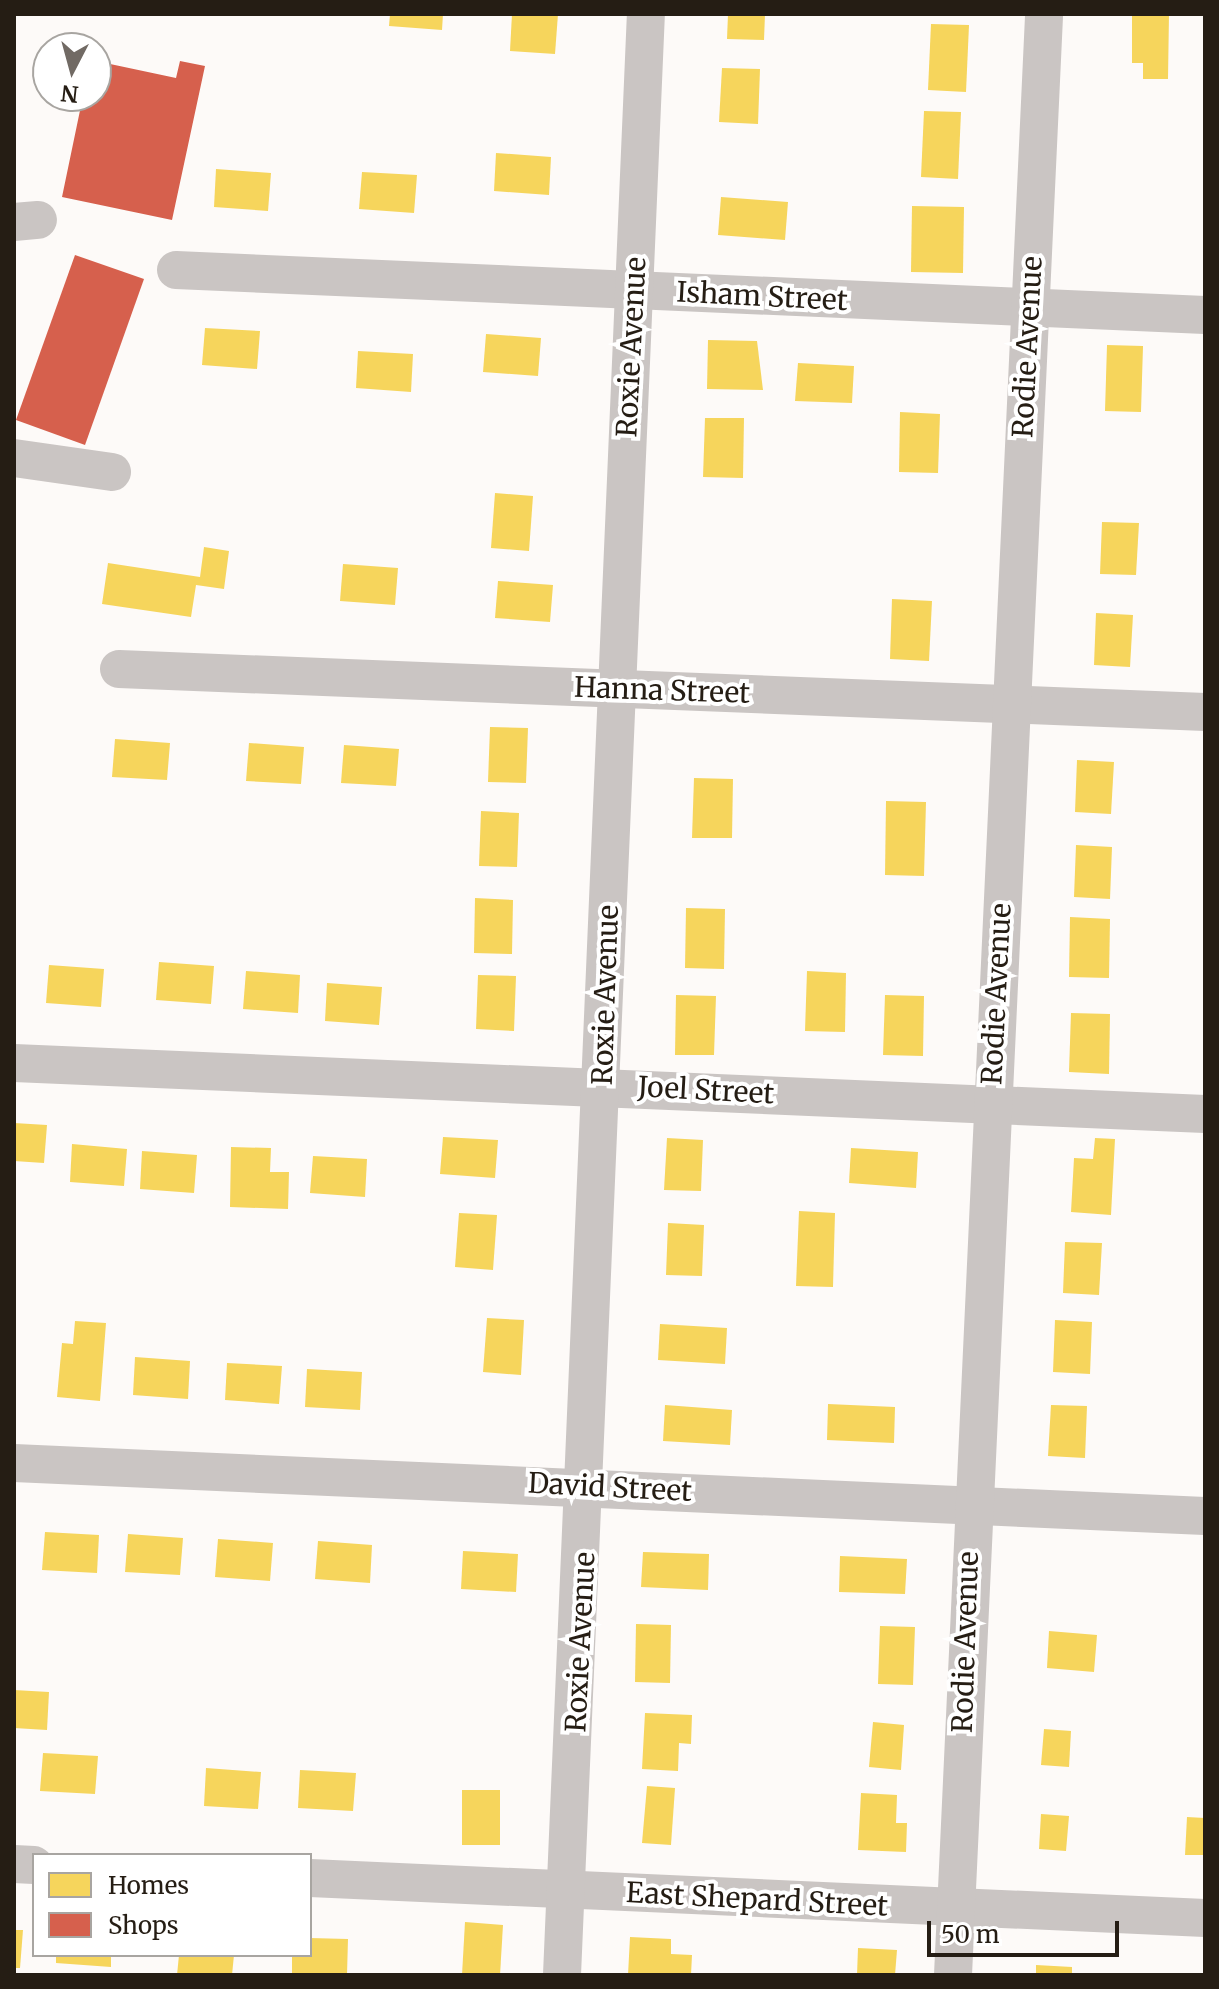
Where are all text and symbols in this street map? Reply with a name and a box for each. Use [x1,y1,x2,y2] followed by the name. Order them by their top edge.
[32,32,112,112] north arrow
[60,79,80,109] text: N
[1005,255,1049,439] street label: Rodie Avenue
[610,256,652,438] street label: Roxie Avenue
[676,275,848,317] street label: Isham Street
[573,670,751,710] street label: Hanna Street
[974,902,1018,1086] street label: Rodie Avenue
[585,904,625,1086] street label: Roxie Avenue
[637,1070,775,1110] street label: Joel Street
[527,1466,693,1508] street label: David Street
[559,1551,601,1733] street label: Roxie Avenue
[945,1551,985,1733] street label: Rodie Avenue
[32,1853,312,1957] legend
[108,1870,189,1901] text: Homes
[625,1875,889,1923] street label: East Shepard Street
[931,1905,1123,1955] scale bar
[108,1910,179,1941] text: Shops
[941,1919,1000,1950] text: 50 m

